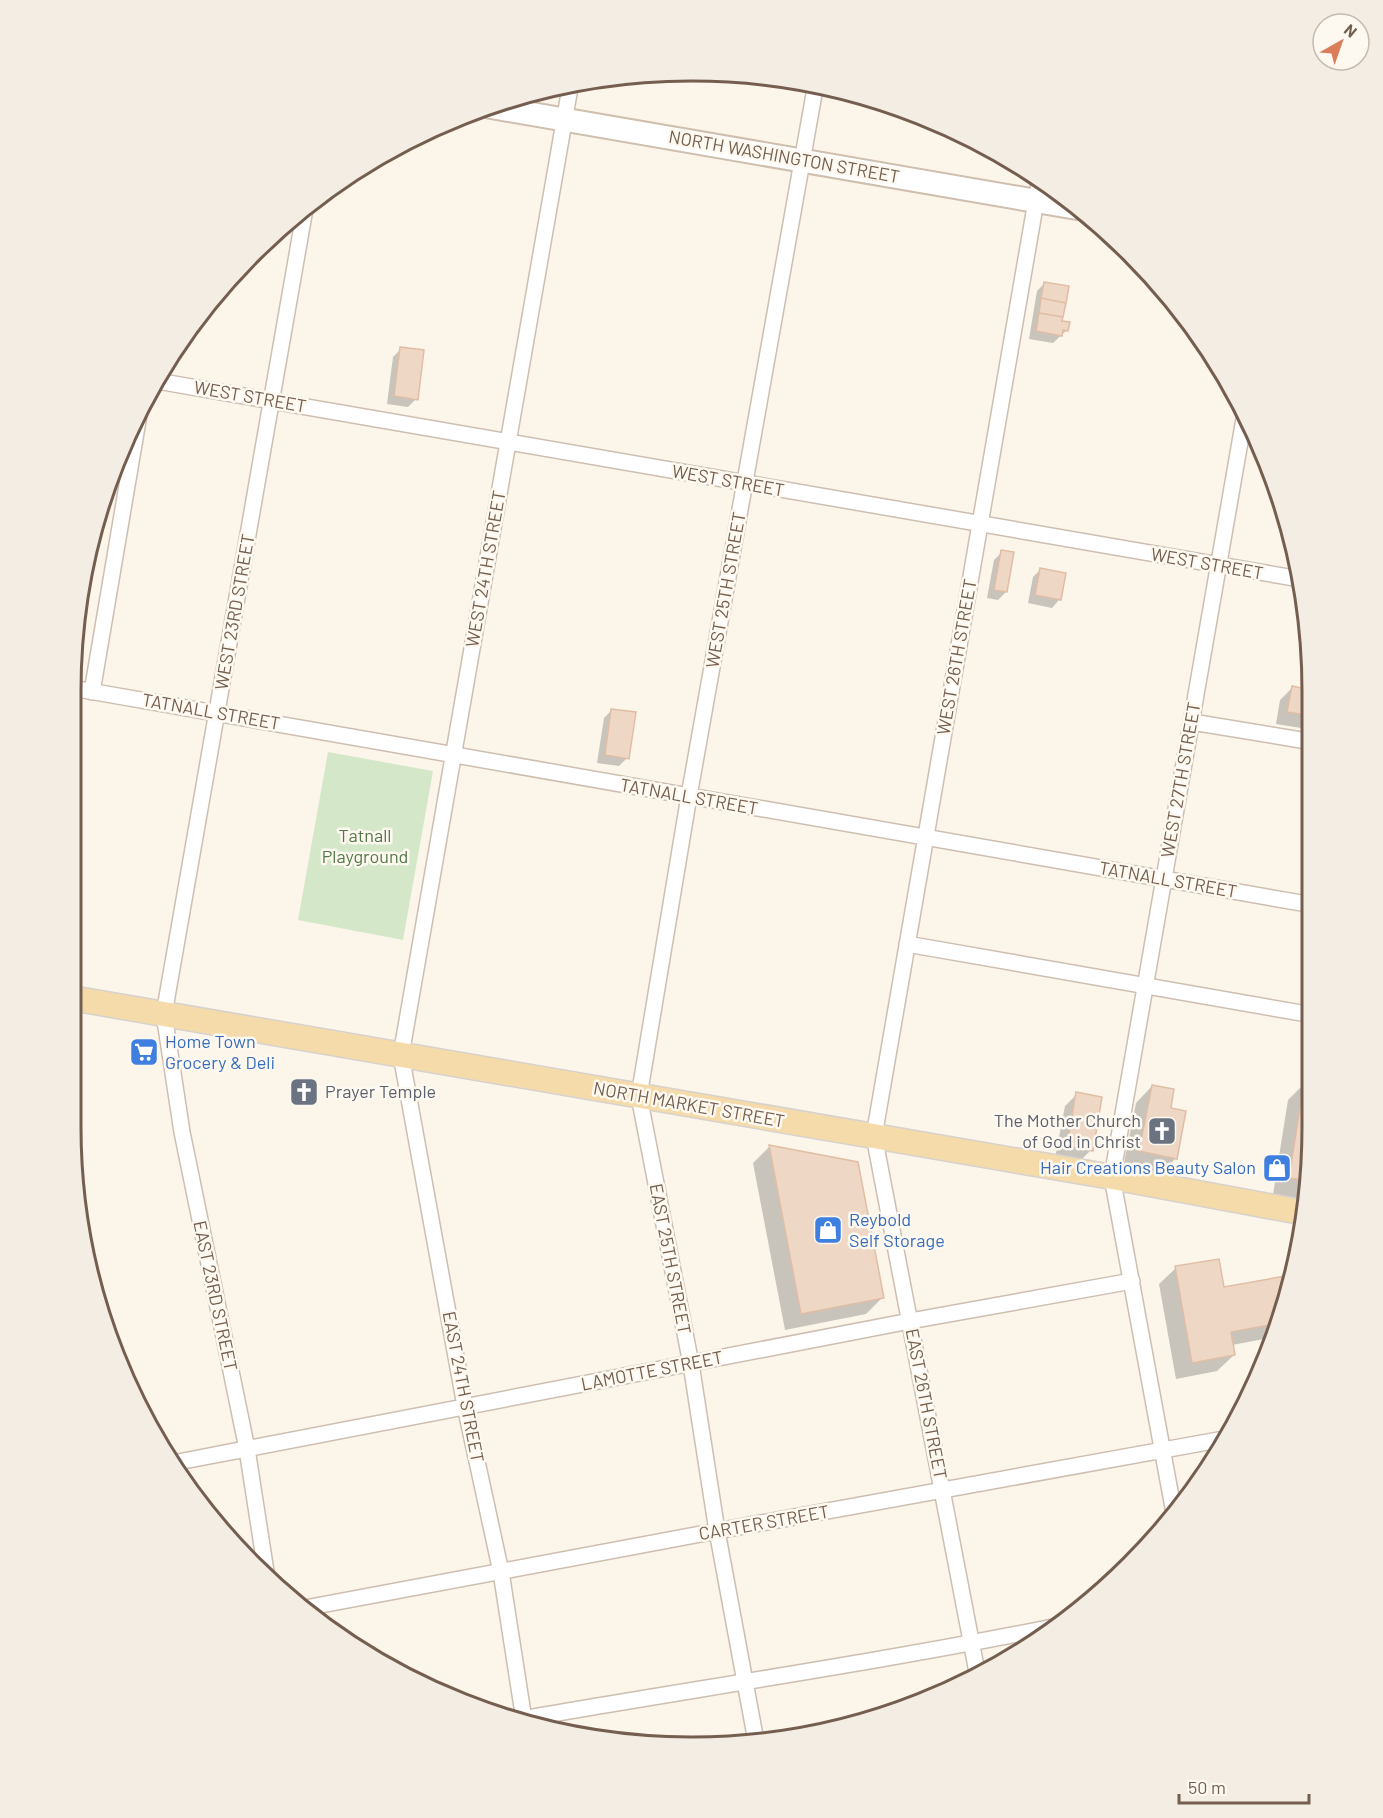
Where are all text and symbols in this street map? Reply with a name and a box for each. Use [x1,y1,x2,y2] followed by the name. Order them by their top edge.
[1311,12,1371,72] north arrow
[1341,19,1361,41] text: N
[667,125,901,187] street label: NORTH WASHINGTON STREET
[192,375,308,417] street label: WEST STREET
[670,459,786,501] street label: WEST STREET
[460,489,510,649] street label: WEST 24TH STREET
[700,510,750,670] street label: WEST 25TH STREET
[209,532,259,692] street label: WEST 23RD STREET
[1149,542,1265,584] street label: WEST STREET
[931,577,981,737] street label: WEST 26TH STREET
[140,688,282,734] street label: TATNALL STREET
[1155,700,1205,859] street label: WEST 27TH STREET
[618,773,760,819] street label: TATNALL STREET
[322,824,408,867] park label: Tatnall Playground
[1097,856,1239,902] street label: TATNALL STREET
[165,1030,275,1073] place label: Home Town Grocery & Deli
[128,1036,160,1068] supermarket icon: Home Town Grocery & Deli
[288,1076,320,1108] church icon: Prayer Temple
[592,1076,787,1132] street label: NORTH MARKET STREET
[325,1080,436,1102] place label: Prayer Temple
[994,1109,1141,1152] place label: The Mother Church of God in Christ
[1146,1115,1178,1147] church icon: The Mother Church of God in Christ
[1261,1152,1293,1184] shop icon: Hair Creations Beauty Salon
[1040,1156,1256,1178] place label: Hair Creations Beauty Salon
[646,1182,696,1336] street label: EAST 25TH STREET
[849,1208,945,1251] place label: Reybold Self Storage
[812,1214,844,1246] shop icon: Reybold Self Storage
[189,1219,243,1373] street label: EAST 23RD STREET
[439,1309,489,1464] street label: EAST 24TH STREET
[902,1327,952,1481] street label: EAST 26TH STREET
[579,1345,725,1395] street label: LAMOTTE STREET
[697,1500,831,1544] street label: CARTER STREET
[1179,1767,1310,1805] scale bar
[1188,1776,1226,1798] text: 50 m

